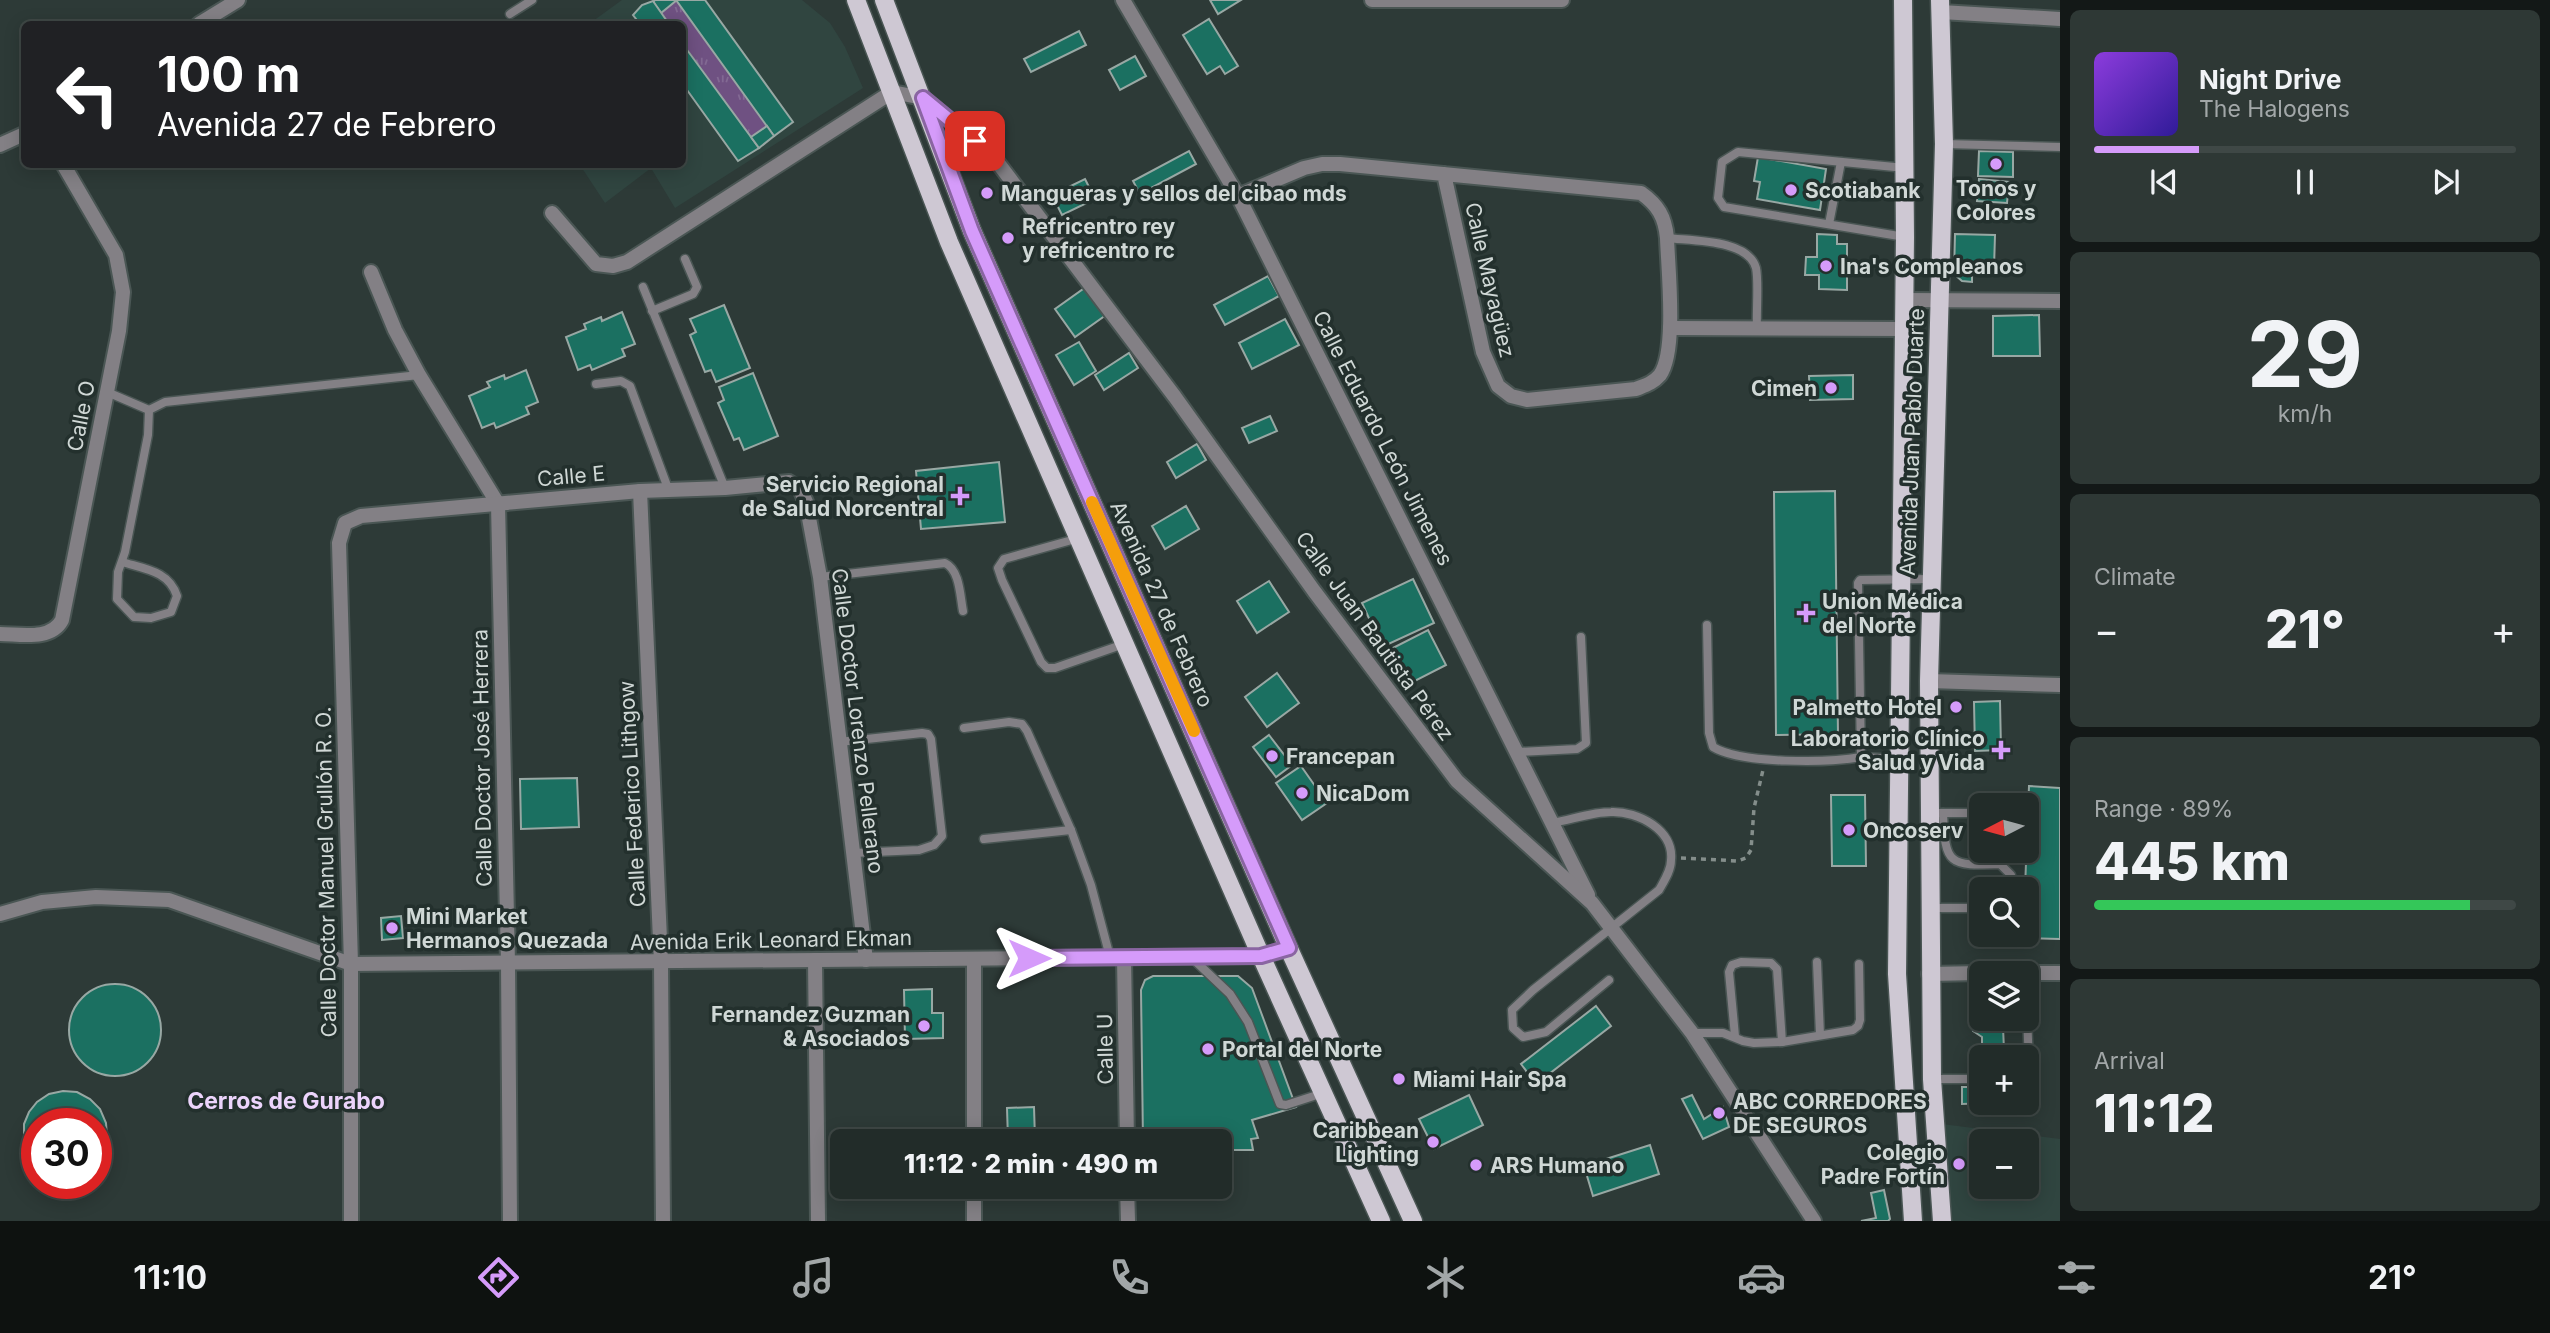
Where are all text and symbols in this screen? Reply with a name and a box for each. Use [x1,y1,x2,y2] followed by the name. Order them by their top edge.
[157,45,301,104] text: 100 m
[42,49,133,140] icon: left
[2199,64,2341,95] text: Night Drive
[2199,95,2350,123] text: The Halogens
[157,105,497,144] text: Avenida 27 de Febrero
[945,111,1005,171] pin
[956,122,994,160] icon: arrive
[1988,156,2004,172] marker: Tonos y Colores
[2145,163,2183,201] icon: previous
[2286,163,2324,201] icon: pause
[2427,163,2465,201] icon: next
[1956,176,2037,225] place label: Tonos y Colores
[1805,178,1921,203] place label: Scotiabank
[1001,181,1347,206] place label: Mangueras y sellos del cibao mds
[1783,182,1799,198] marker: Scotiabank
[979,185,995,201] marker: Mangueras y sellos del cibao mds
[1460,200,1520,360] street label: Calle Mayagüez
[1022,214,1175,263] place label: Refricentro rey y refricentro rc
[1000,230,1016,246] marker: Refricentro rey y refricentro rc
[1840,254,2024,279] place label: Ina's Compleanos
[1818,258,1834,274] marker: Ina's Compleanos
[2247,299,2363,409] text: 29
[1308,306,1458,570] street label: Calle Eduardo León Jimenes
[1895,308,1929,576] street label: Avenida Juan Pablo Duarte
[1751,376,1817,401] place label: Cimen
[62,379,100,453] street label: Calle O
[1823,380,1839,396] marker: Cimen
[2278,400,2332,428] text: km/h
[536,461,606,491] street label: Calle E
[742,472,944,521] place label: Servicio Regional de Salud Norcentral
[950,486,970,506] marker: Servicio Regional de Salud Norcentral
[1105,497,1219,711] street label: Avenida 27 de Febrero
[1291,527,1459,745] street label: Calle Juan Bautista Pérez
[2094,563,2176,591] text: Climate
[827,567,889,875] street label: Calle Doctor Lorenzo Pellerano
[1822,589,1963,638] place label: Union Médica del Norte
[2265,598,2345,661] text: 21°
[1796,603,1816,623] marker: Union Médica del Norte
[2094,607,2119,653] text: −
[2491,607,2516,653] text: +
[467,629,497,887] street label: Calle Doctor José Herrera
[614,680,650,908] street label: Calle Federico Lithgow
[1793,695,1942,720] place label: Palmetto Hotel
[1948,699,1964,715] marker: Palmetto Hotel
[311,706,341,1038] street label: Calle Doctor Manuel Grullón R. O.
[1791,726,1985,775] place label: Laboratorio Clínico Salud y Vida
[1991,740,2011,760] marker: Laboratorio Clínico Salud y Vida
[1286,744,1395,769] place label: Francepan
[1264,748,1280,764] marker: Francepan
[1316,781,1410,806] place label: NicaDom
[1294,785,1310,801] marker: NicaDom
[1969,793,2039,863] north arrow
[1969,793,2039,1199] map controls
[2094,795,2233,823] text: Range · 89%
[1863,818,1964,843] place label: Oncoserv
[1841,822,1857,838] marker: Oncoserv
[2094,830,2290,893] text: 445 km
[1969,877,2039,947] button: search
[406,904,608,953] place label: Mini Market Hermanos Quezada
[384,920,400,936] marker: Mini Market Hermanos Quezada
[992,921,1066,995] position arrow
[630,925,912,955] street label: Avenida Erik Leonard Ekman
[1969,961,2039,1031] button: layers
[711,1002,910,1051] place label: Fernandez Guzman & Asociados
[1092,1013,1118,1085] street label: Calle U
[916,1018,932,1034] marker: Fernandez Guzman & Asociados
[1222,1037,1382,1062] place label: Portal del Norte
[1200,1041,1216,1057] marker: Portal del Norte
[1969,1045,2039,1115] button: +
[2094,1047,2165,1075] text: Arrival
[1413,1067,1567,1092] place label: Miami Hair Spa
[1391,1071,1407,1087] marker: Miami Hair Spa
[2094,1082,2214,1145] text: 11:12
[187,1087,385,1115] district label: Cerros de Gurabo
[1733,1089,1927,1138] place label: ABC CORREDORES DE SEGUROS
[1711,1105,1727,1121] marker: ABC CORREDORES DE SEGUROS
[21,1108,112,1199] speed limit sign: 30
[1312,1118,1419,1167] place label: Caribbean Lighting
[1969,1129,2039,1199] button: −
[1425,1134,1441,1150] marker: Caribbean Lighting
[1821,1140,1945,1189] place label: Colegio Padre Fortín
[904,1148,1158,1179] text: 11:12 · 2 min · 490 m
[1490,1153,1624,1178] place label: ARS Humano
[1951,1156,1967,1172] marker: Colegio Padre Fortín
[1468,1157,1484,1173] marker: ARS Humano
[474,1253,523,1302] icon: directions
[789,1253,838,1302] icon: music
[1105,1253,1154,1302] icon: phone
[1421,1253,1470,1302] icon: climate
[1737,1253,1786,1302] icon: car
[2052,1253,2101,1302] icon: filters
[133,1258,207,1297] text: 11:10
[2368,1258,2417,1297] text: 21°

